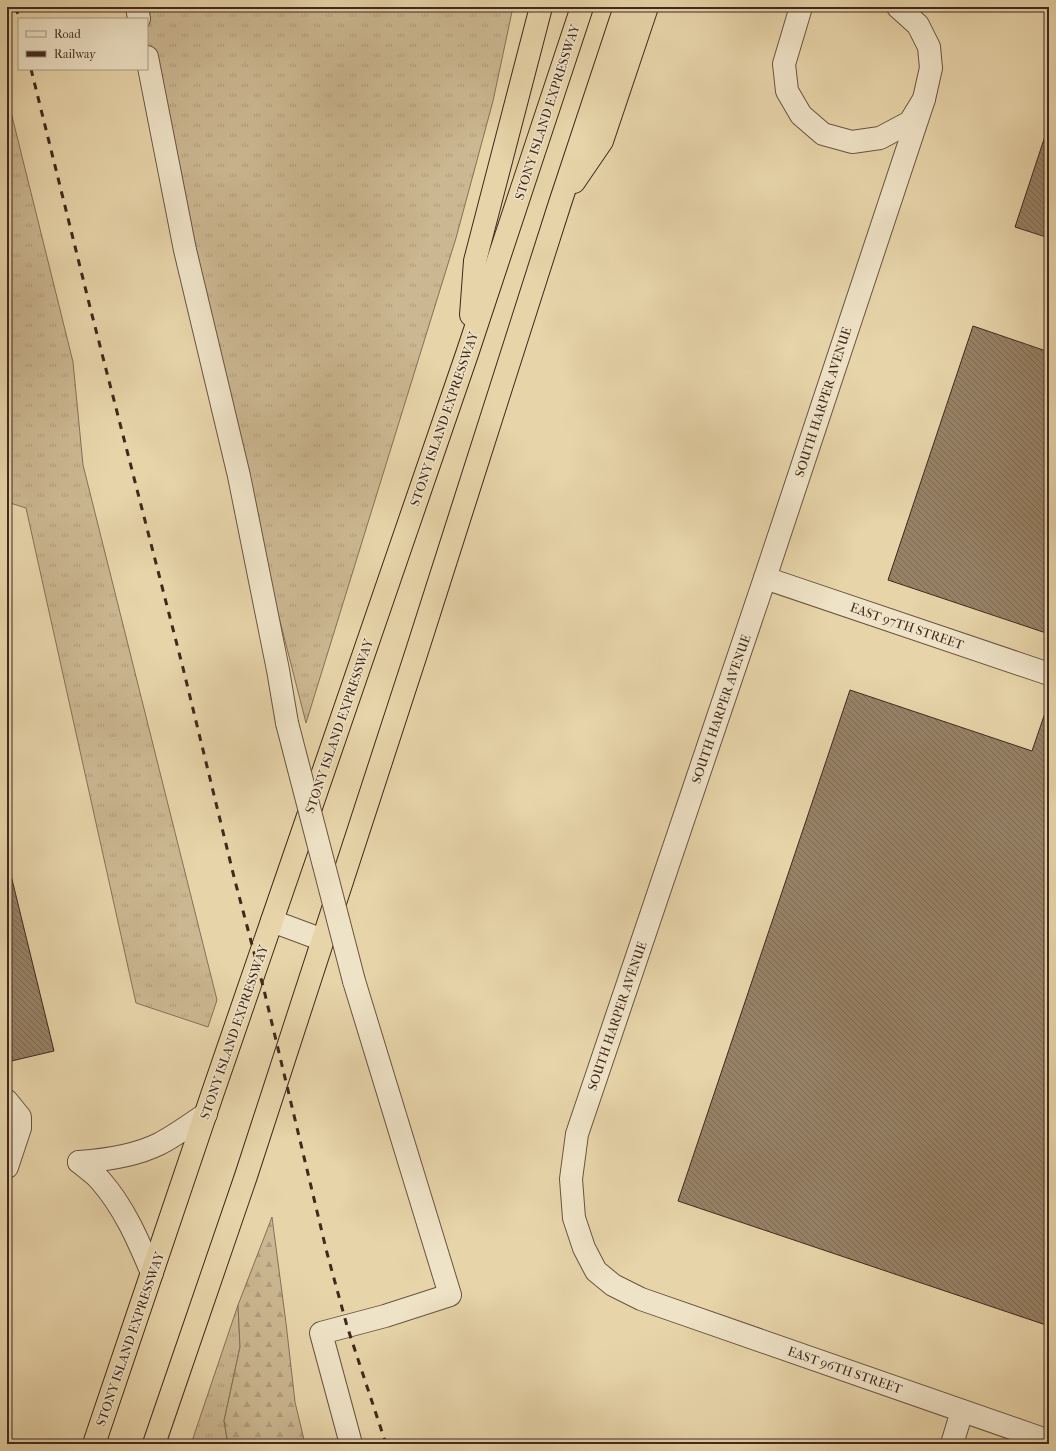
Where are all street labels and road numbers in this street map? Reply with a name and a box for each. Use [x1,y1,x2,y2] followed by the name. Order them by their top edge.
[511,21,583,202] street label: STONY ISLAND EXPRESSWAY
[792,325,854,479] street label: SOUTH HARPER AVENUE
[407,329,481,508] street label: STONY ISLAND EXPRESSWAY
[848,600,966,653] street label: EAST 97TH STREET
[688,632,754,786] street label: SOUTH HARPER AVENUE
[302,636,376,815] street label: STONY ISLAND EXPRESSWAY
[584,939,650,1093] street label: SOUTH HARPER AVENUE
[197,942,271,1121] street label: STONY ISLAND EXPRESSWAY
[93,1249,167,1428] street label: STONY ISLAND EXPRESSWAY
[786,1343,904,1397] street label: EAST 96TH STREET

